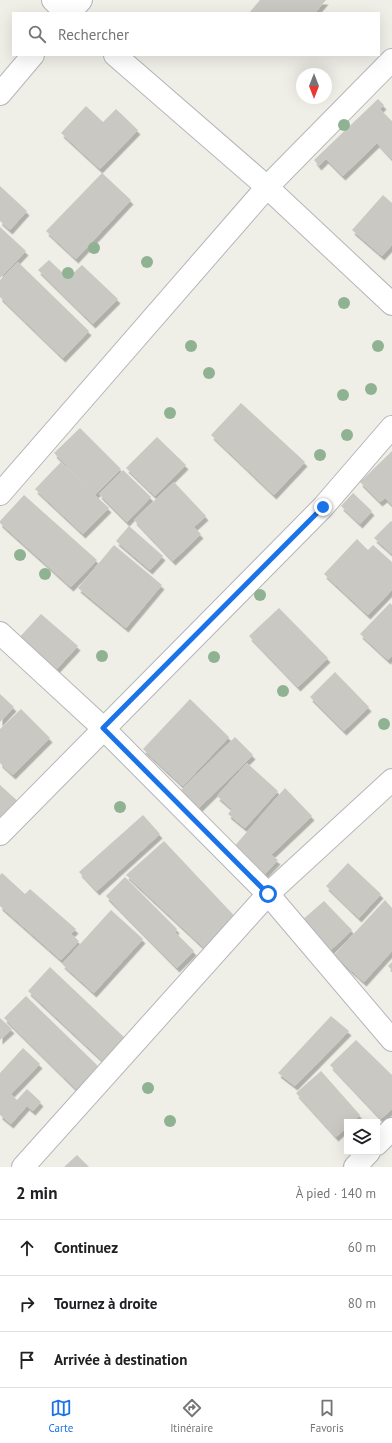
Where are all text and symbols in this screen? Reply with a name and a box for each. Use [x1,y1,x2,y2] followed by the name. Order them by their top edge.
[12,12,380,56] search box
[26,23,48,45] icon: search
[58,25,129,44] text: Rechercher
[296,68,332,104] north arrow
[314,498,332,516] route end
[259,885,277,903] route start
[344,1119,380,1155] map controls
[344,1119,380,1155] button: layers
[16,1182,57,1204] text: 2 min
[296,1185,376,1202] text: À pied · 140 m
[16,1237,38,1259] icon: ahead
[54,1238,118,1257] text: Continuez
[348,1239,376,1256] text: 60 m
[16,1293,38,1315] icon: right
[54,1294,157,1313] text: Tournez à droite
[348,1295,376,1312] text: 80 m
[16,1349,38,1371] icon: arrive
[54,1350,187,1369] text: Arrivée à destination
[48,1397,73,1435] tab: Carte
[170,1397,213,1435] tab: Itinéraire
[310,1397,344,1435] tab: Favoris

